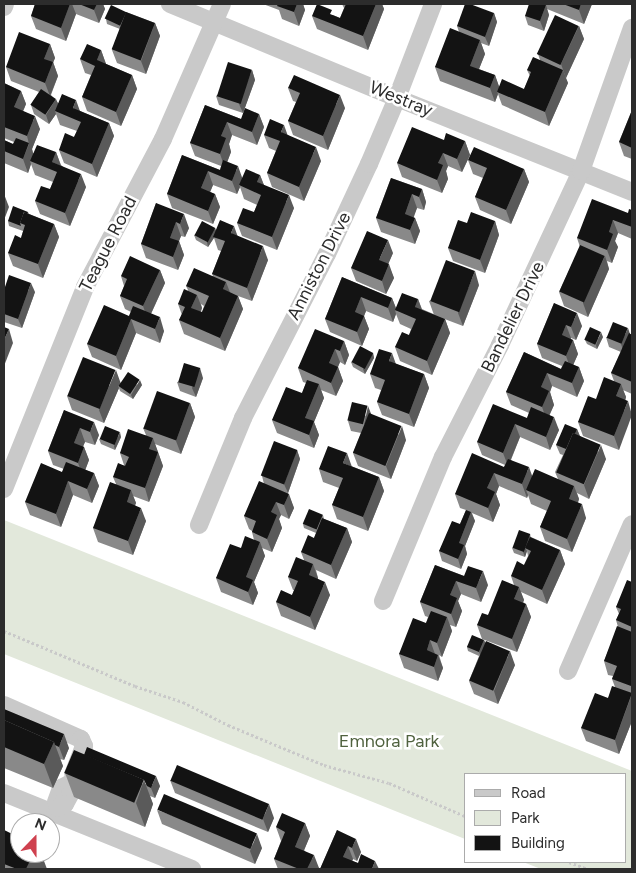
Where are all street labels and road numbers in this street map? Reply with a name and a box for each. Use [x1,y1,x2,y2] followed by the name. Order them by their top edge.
[366,77,436,121] street label: Westray
[75,193,141,295] street label: Teague Road
[283,208,355,324] street label: Anniston Drive
[477,258,549,376] street label: Bandelier Drive

